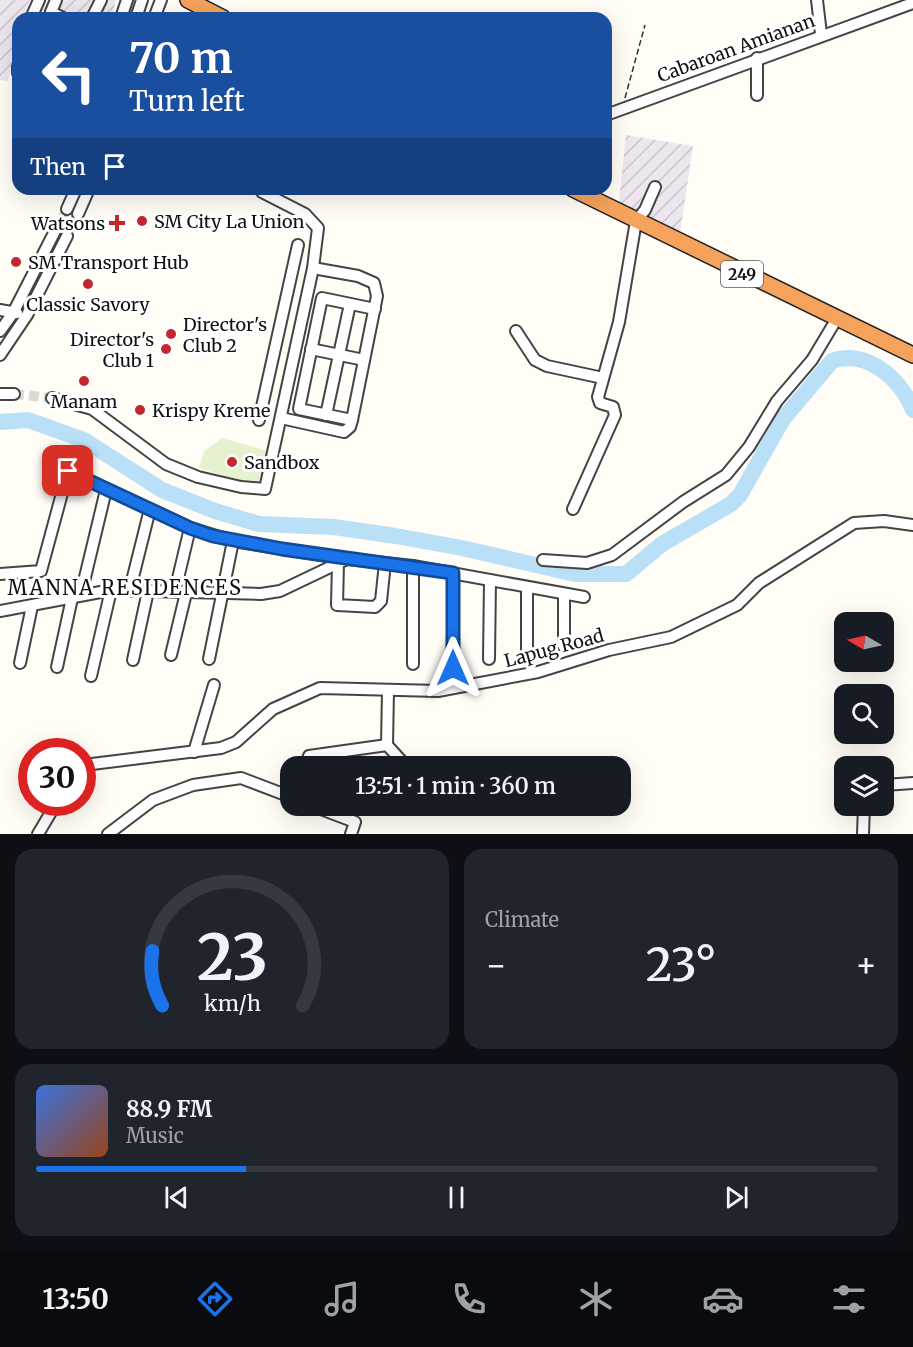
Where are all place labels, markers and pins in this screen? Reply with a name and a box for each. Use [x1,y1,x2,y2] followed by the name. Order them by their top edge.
[154,210,304,233] place label: SM City La Union
[30,212,105,235] place label: Watsons
[135,214,149,228] marker: SM City La Union
[110,216,124,230] marker: Watsons
[28,251,189,274] place label: SM Transport Hub
[9,255,23,269] marker: SM Transport Hub
[81,277,95,291] marker: Classic Savory
[26,293,150,316] place label: Classic Savory
[183,313,267,357] place label: Director's Club 2
[164,327,178,341] marker: Director's Club 2
[70,328,154,372] place label: Director's Club 1
[159,342,173,356] marker: Director's Club 1
[77,374,91,388] marker: Manam
[51,390,118,413] place label: Manam
[152,399,271,422] place label: Krispy Kreme
[133,403,147,417] marker: Krispy Kreme
[42,445,93,496] pin
[244,451,320,474] place label: Sandbox
[225,455,239,469] marker: Sandbox

